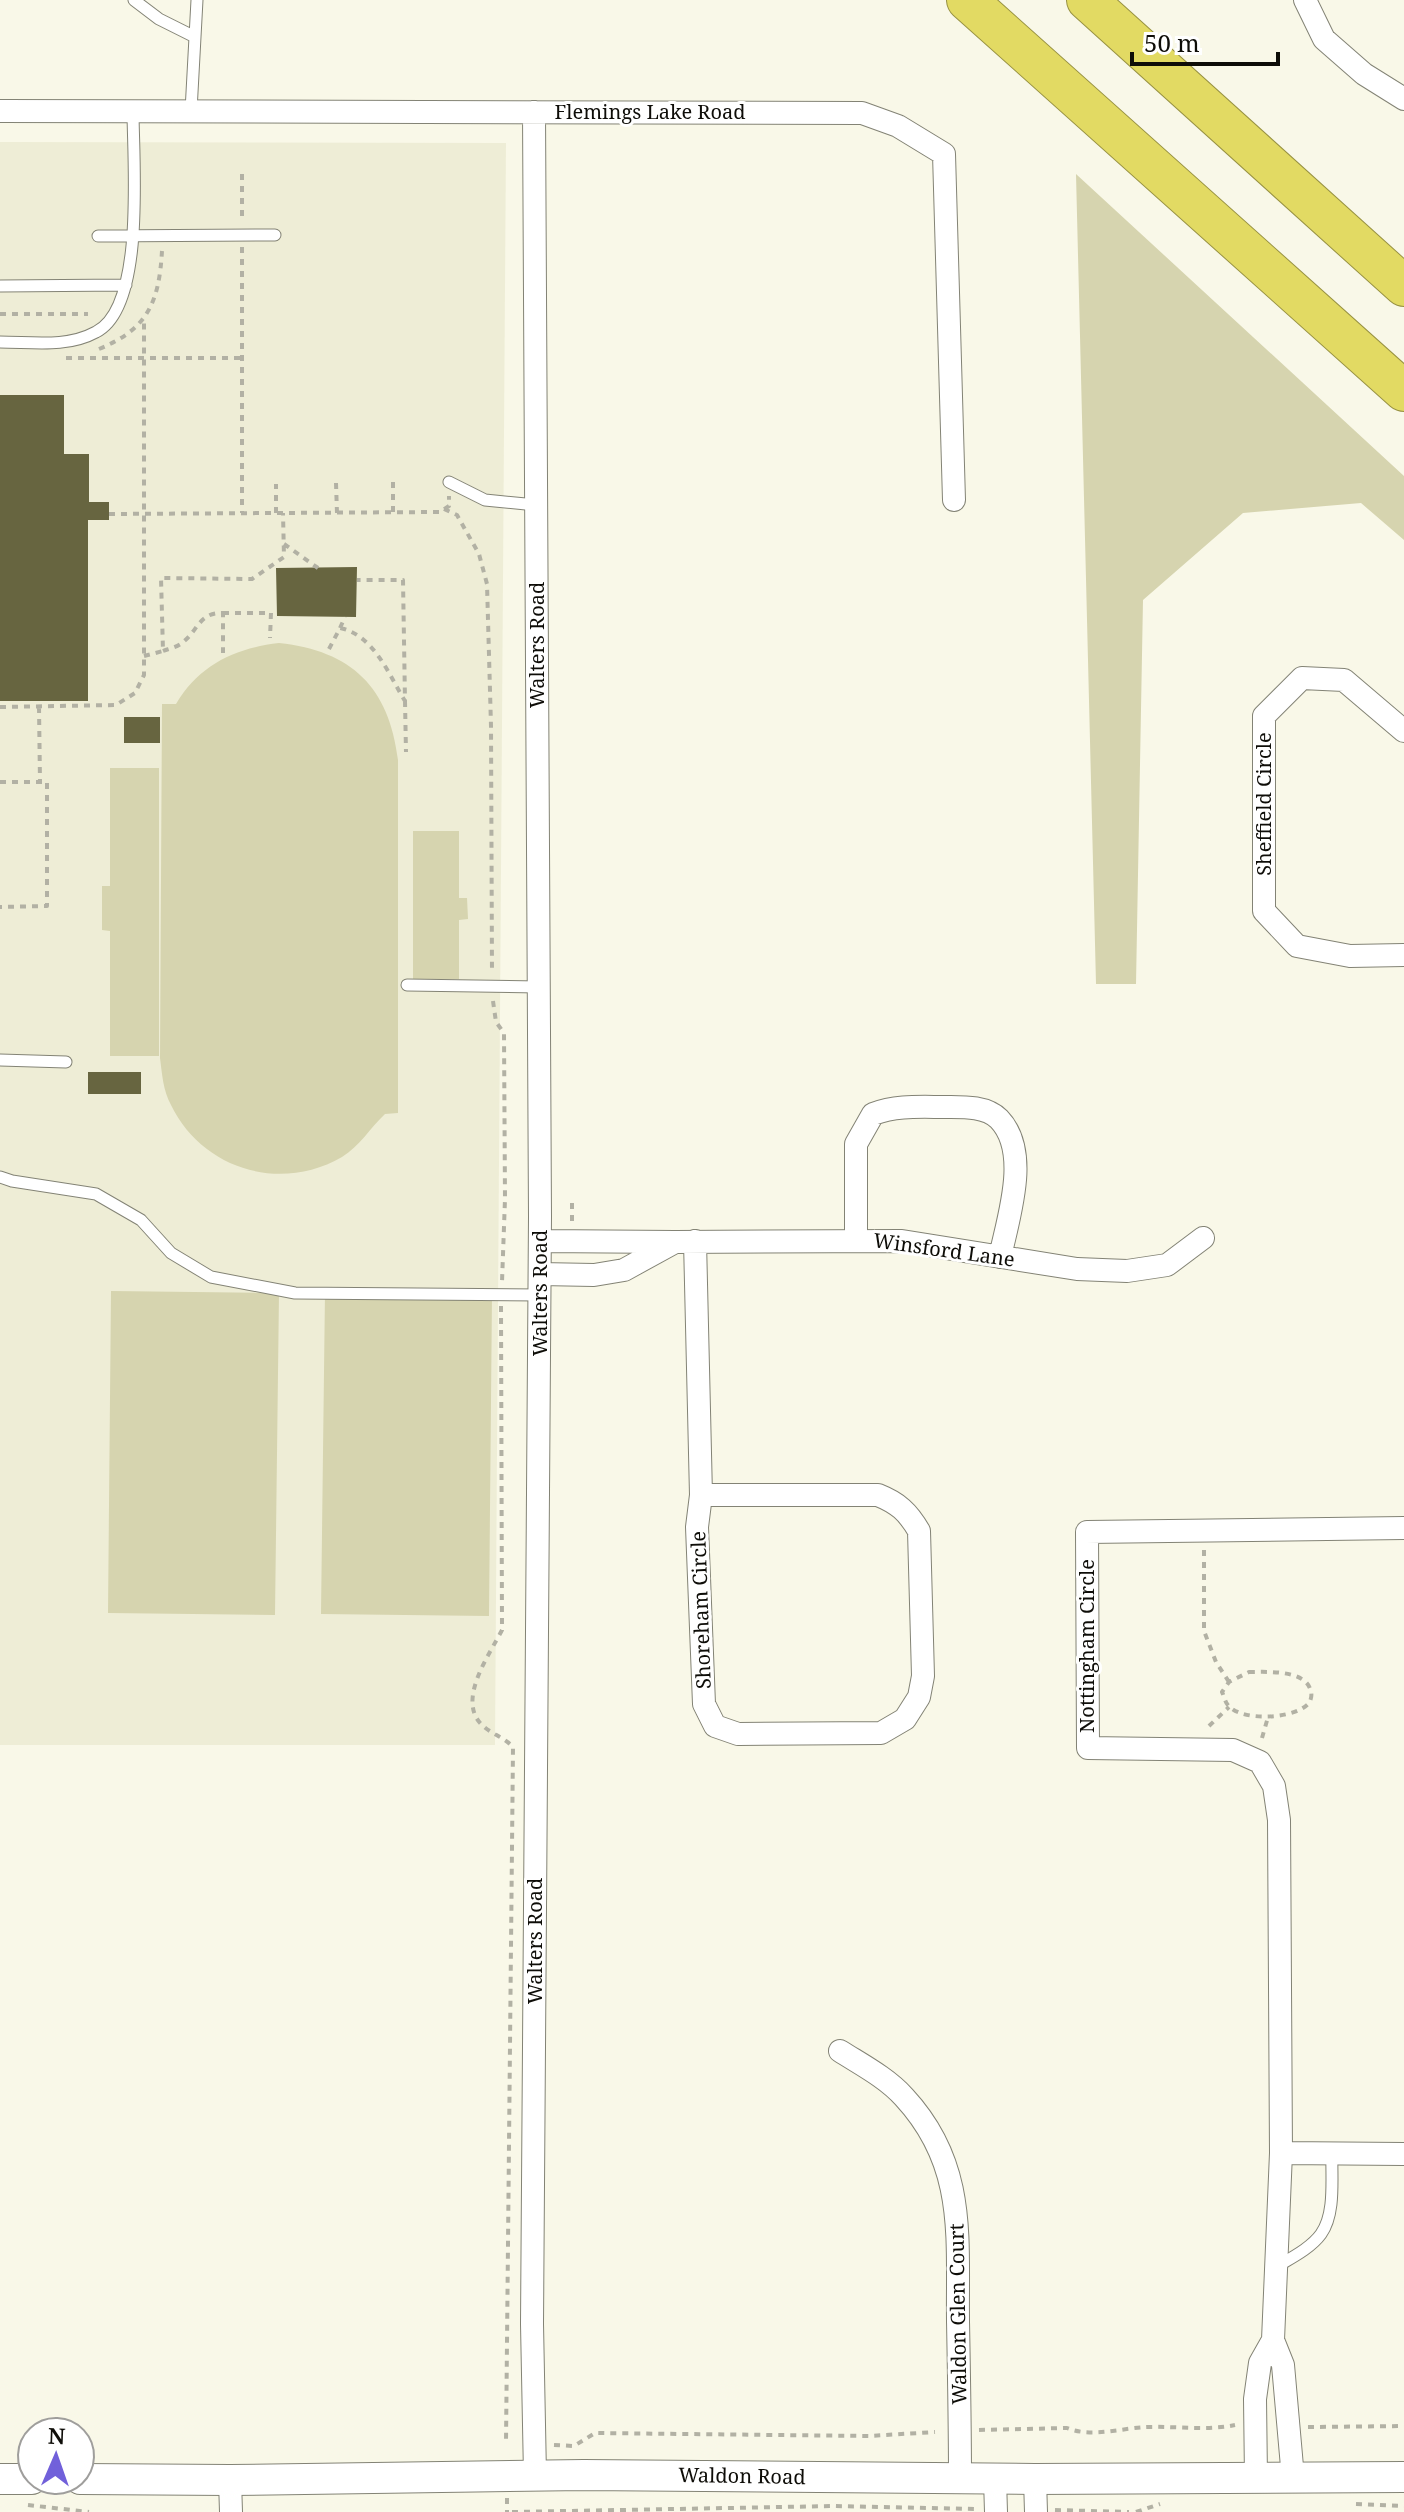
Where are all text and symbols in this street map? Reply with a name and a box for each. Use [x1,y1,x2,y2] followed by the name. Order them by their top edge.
[1132,16,1278,66] scale bar
[1144,26,1200,59] text: 50 m
[555,98,746,125] street label: Flemings Lake Road
[523,582,550,708] street label: Walters Road
[1250,732,1277,876] street label: Sheffield Circle
[872,1226,1016,1273] street label: Winsford Lane
[526,1230,553,1356] street label: Walters Road
[684,1531,717,1690] street label: Shoreham Circle
[1073,1559,1100,1733] street label: Nottingham Circle
[521,1878,548,2004] street label: Walters Road
[942,2223,973,2405] street label: Waldon Glen Court
[16,2416,96,2496] north arrow
[48,2420,66,2450] text: N
[678,2461,806,2490] street label: Waldon Road

